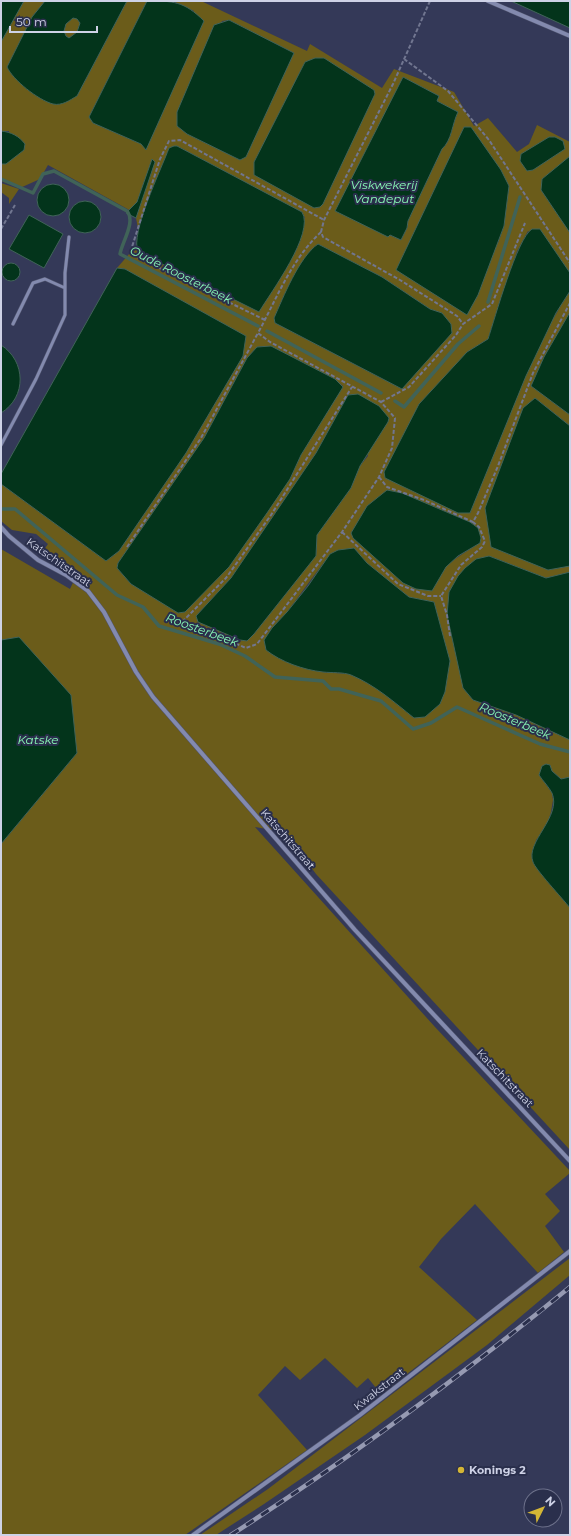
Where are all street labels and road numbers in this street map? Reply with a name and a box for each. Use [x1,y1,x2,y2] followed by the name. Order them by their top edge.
[24,534,95,590] street label: Katschitstraat
[258,806,319,873] street label: Katschitstraat
[474,1046,537,1111] street label: Katschitstraat
[351,1364,408,1413] street label: Kwakstraat

